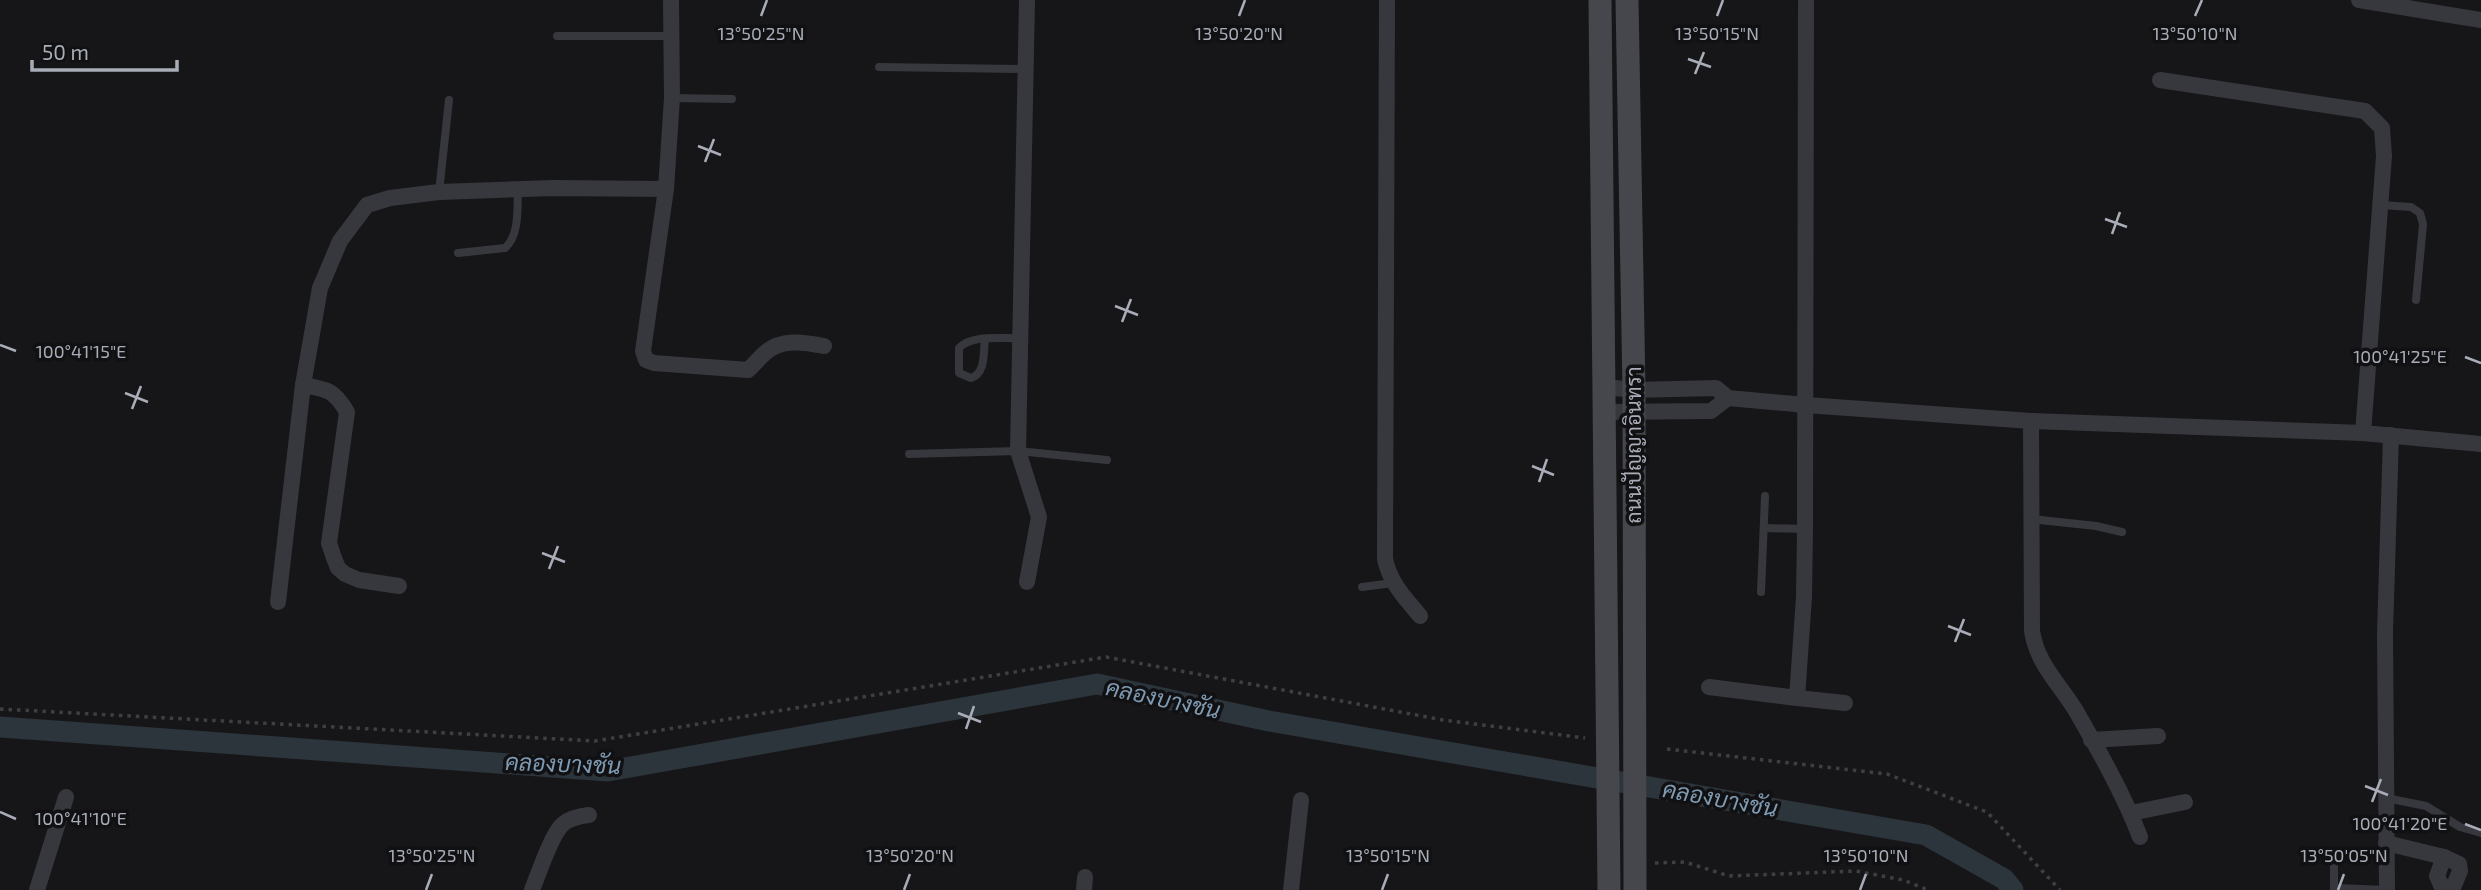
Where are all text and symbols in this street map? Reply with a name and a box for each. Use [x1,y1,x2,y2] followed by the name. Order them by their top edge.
[718,22,804,44] text: 13°50'25"N
[1195,22,1283,44] text: 13°50'20"N
[1675,22,1759,44] text: 13°50'15"N
[2152,22,2238,44] text: 13°50'10"N
[32,28,177,72] scale bar
[42,39,89,64] text: 50 m
[36,340,126,362] text: 100°41'15"E
[2353,345,2447,367] text: 100°41'25"E
[1620,366,1646,524] street label: ถนนปัญญาอินทรา
[1103,672,1223,724] water label: คลองบางชัน
[504,747,622,779] water label: คลองบางชัน
[1661,774,1780,822] water label: คลองบางชัน
[35,807,127,829] text: 100°41'10"E
[2353,812,2447,834] text: 100°41'20"E
[389,844,475,866] text: 13°50'25"N
[866,844,954,866] text: 13°50'20"N
[1346,844,1430,866] text: 13°50'15"N
[1823,844,1909,866] text: 13°50'10"N
[2300,844,2388,866] text: 13°50'05"N

